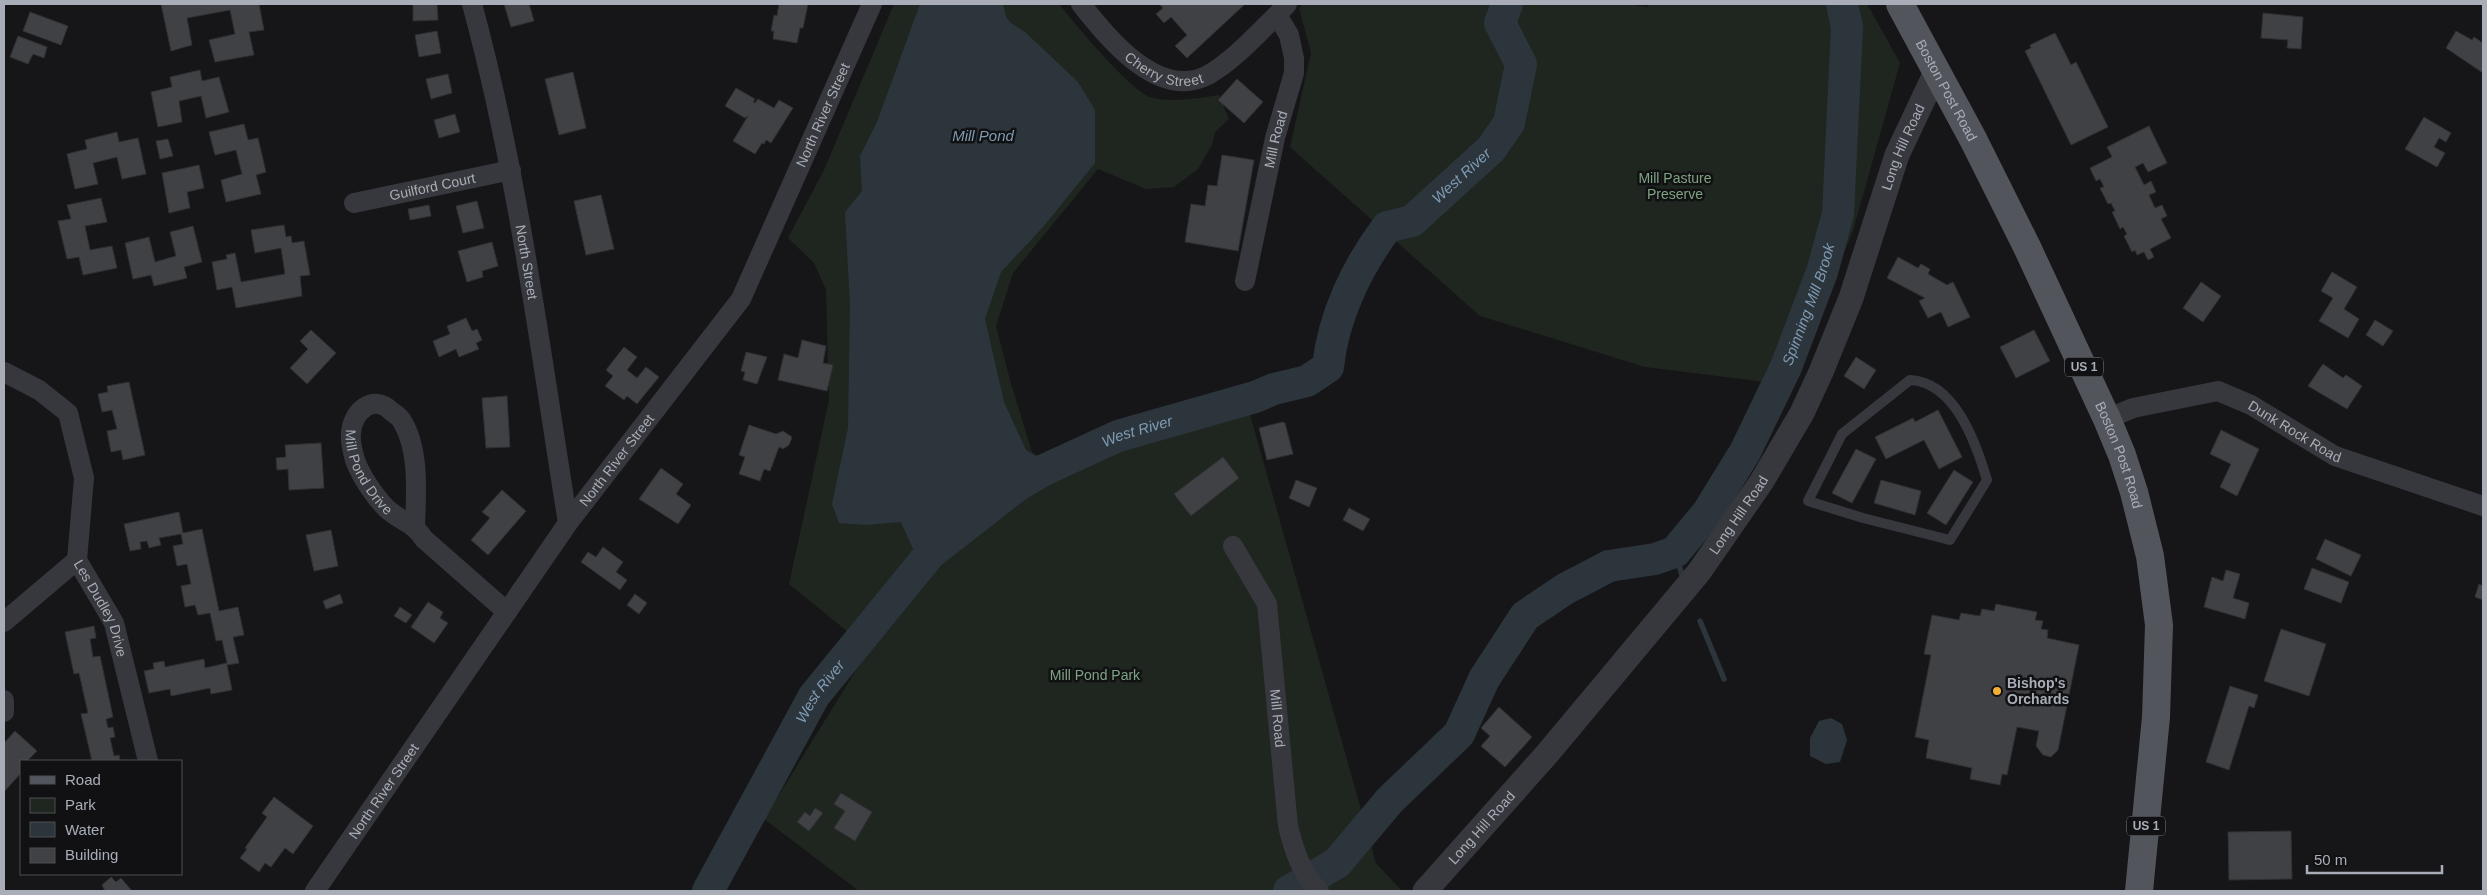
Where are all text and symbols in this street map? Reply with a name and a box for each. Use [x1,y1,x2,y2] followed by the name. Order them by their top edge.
[1913,37,1981,144] street label: Boston Post Road
[1122,49,1205,89] street label: Cherry Street
[793,60,853,169] street label: North River Street
[1878,101,1928,192] street label: Long Hill Road
[1261,109,1291,169] street label: Mill Road
[952,127,1014,144] water label: Mill Pond
[1428,144,1495,206] water label: West River
[388,170,477,203] street label: Guilford Court
[1638,170,1712,202] park label: Mill Pasture Preserve
[512,224,541,301] street label: North Street
[1778,240,1838,368] water label: Spinning Mill Brook
[2065,358,2103,377] road number: US 1
[2245,397,2343,465] street label: Dunk Rock Road
[2092,399,2146,510] street label: Boston Post Road
[576,411,657,509] street label: North River Street
[1099,412,1175,450] water label: West River
[343,429,396,518] street label: Mill Pond Drive
[1706,473,1771,557] street label: Long Hill Road
[71,557,130,659] street label: Les Dudley Drive
[792,656,848,726] water label: West River
[1050,667,1141,683] park label: Mill Pond Park
[2007,675,2069,707] place label: Bishop's Orchards
[1991,685,2003,697] marker: Bishop's Orchards
[1267,688,1289,748] street label: Mill Road
[345,740,422,842] street label: North River Street
[20,760,182,875] legend
[65,771,101,788] text: Road
[1445,788,1518,867] street label: Long Hill Road
[65,796,96,813] text: Park
[2127,816,2165,836] road number: US 1
[65,821,104,838] text: Water
[2307,842,2442,874] scale bar
[65,846,118,863] text: Building
[2314,851,2347,868] text: 50 m

